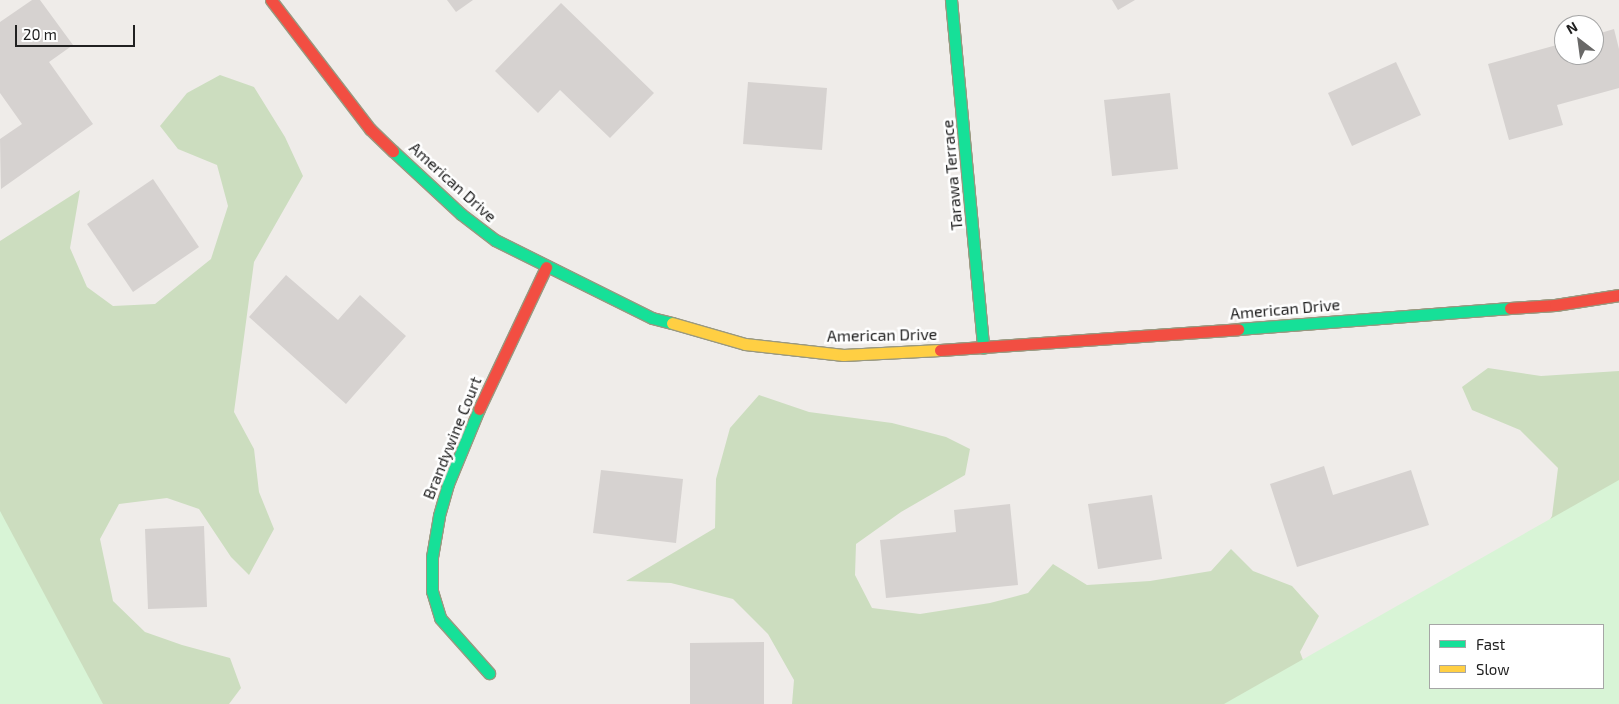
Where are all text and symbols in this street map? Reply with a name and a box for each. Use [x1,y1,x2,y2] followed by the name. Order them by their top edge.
[18,15,138,47] scale bar
[1554,15,1604,65] north arrow
[1563,18,1580,37] text: N
[23,25,57,43] text: 20 m
[938,119,966,231] street label: Tarawa Terrace
[406,138,500,226] street label: American Drive
[1229,295,1341,323] street label: American Drive
[827,324,937,346] street label: American Drive
[419,374,485,502] street label: Brandywine Court
[1429,624,1604,689] legend
[1476,635,1505,653] text: Fast
[1476,660,1510,678] text: Slow

